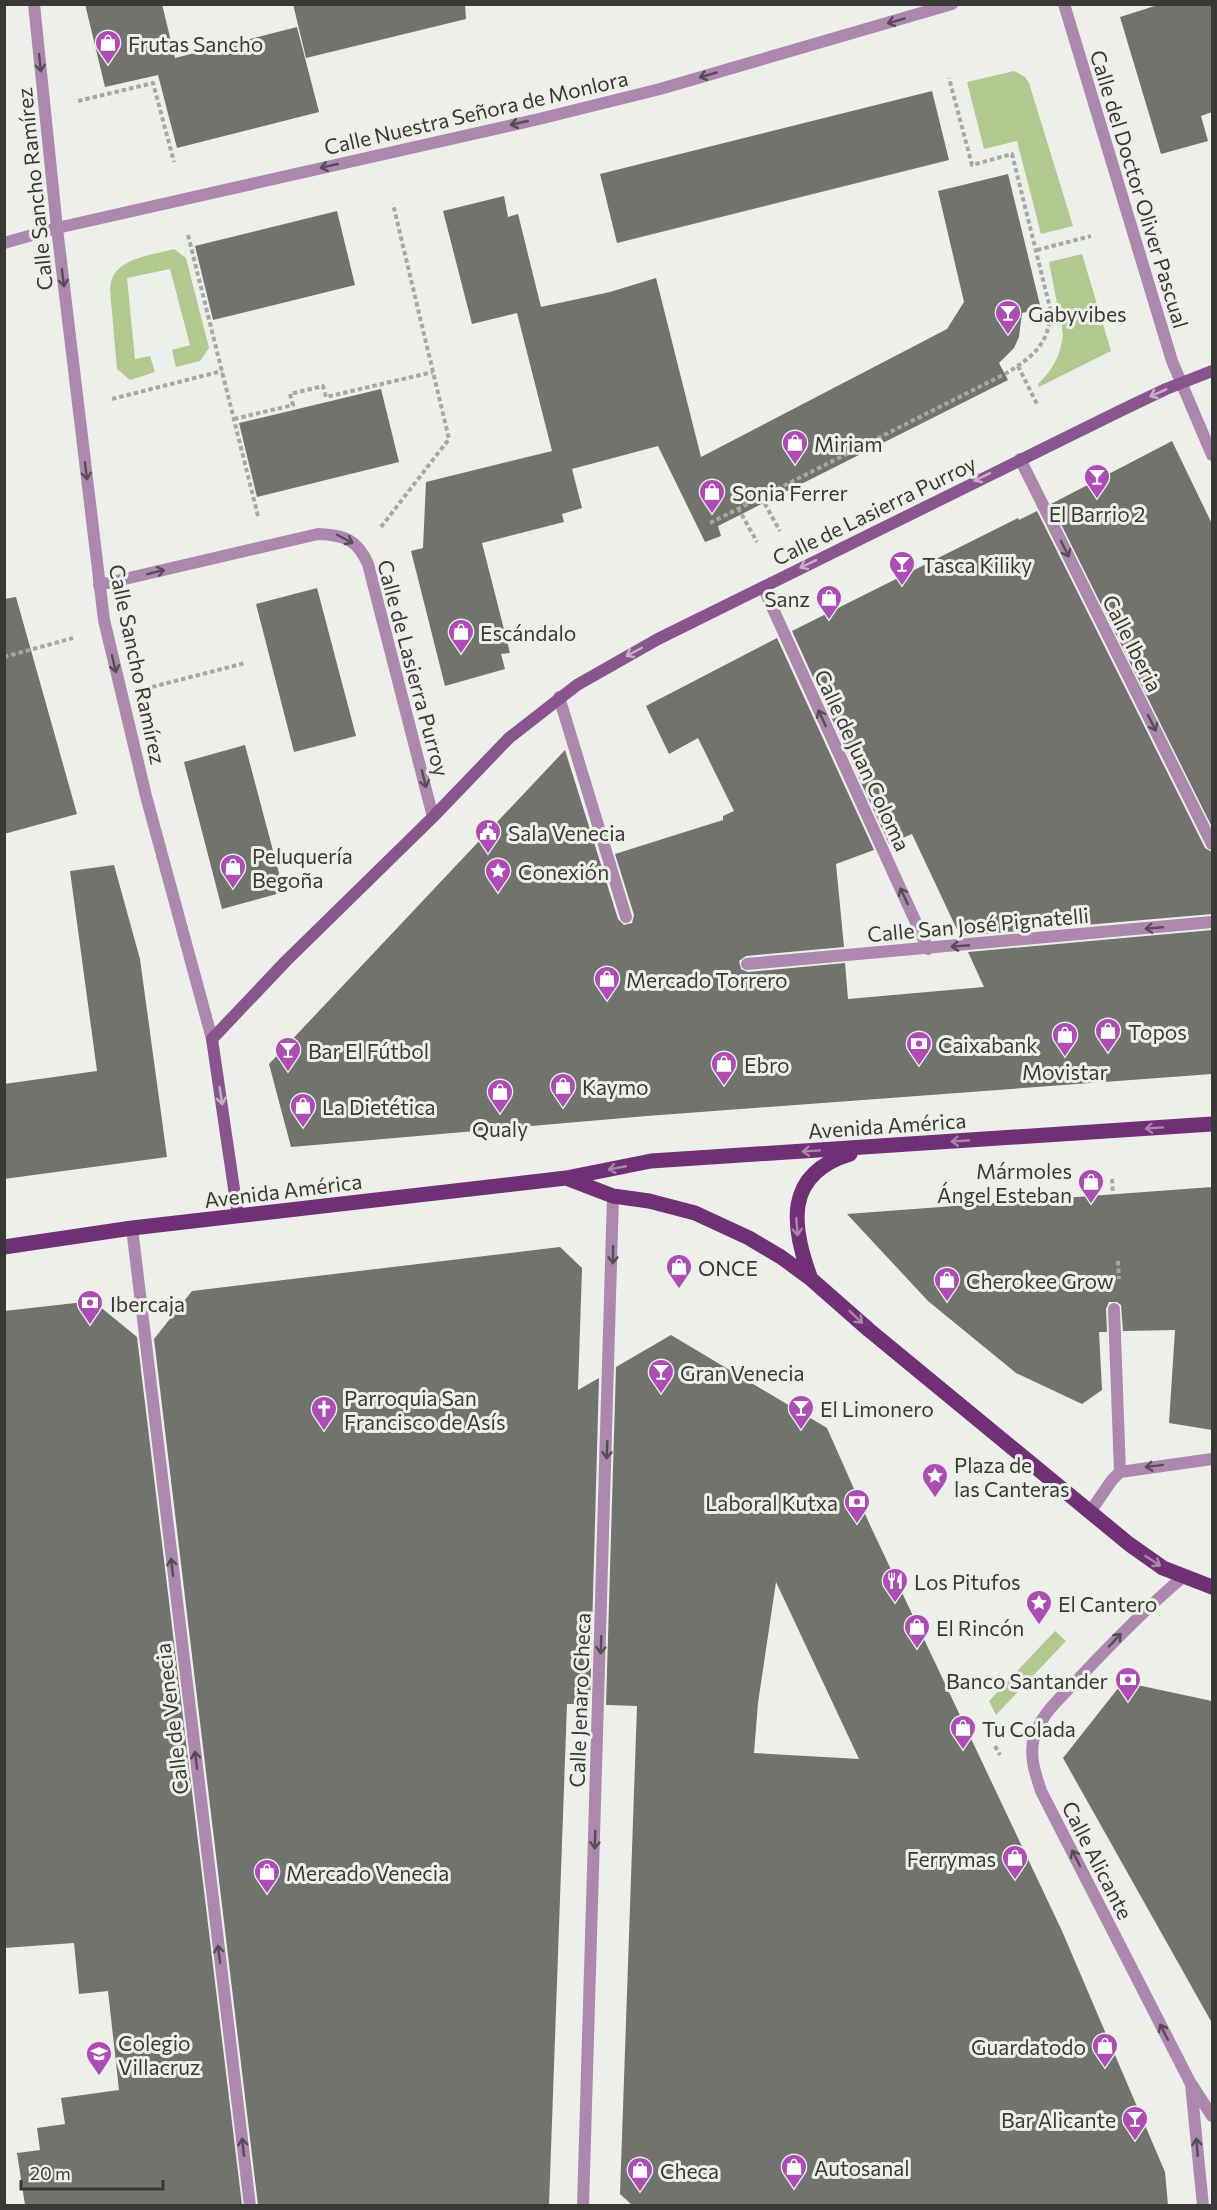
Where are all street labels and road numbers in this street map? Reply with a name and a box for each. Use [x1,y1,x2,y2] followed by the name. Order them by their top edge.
[1086,47,1194,331] street label: Calle del Doctor Oliver Pascual
[322,65,630,159] street label: Calle Nuestra Señora de Monlora
[11,86,57,292] street label: Calle Sancho Ramírez
[768,450,980,570] street label: Calle de Lasierra Purroy
[373,557,455,779] street label: Calle de Lasierra Purroy
[105,562,171,766] street label: Calle Sancho Ramírez
[1098,590,1168,696] street label: Calle Iberia
[810,665,916,855] street label: Calle de Juan Coloma
[866,902,1090,946] street label: Calle San José Pignatelli
[807,1107,967,1143] street label: Avenida América
[203,1168,363,1212] street label: Avenida América
[563,1612,595,1788] street label: Calle Jenaro Checa
[149,1642,193,1796] street label: Calle de Venecia
[1058,1797,1138,1923] street label: Calle Alicante

